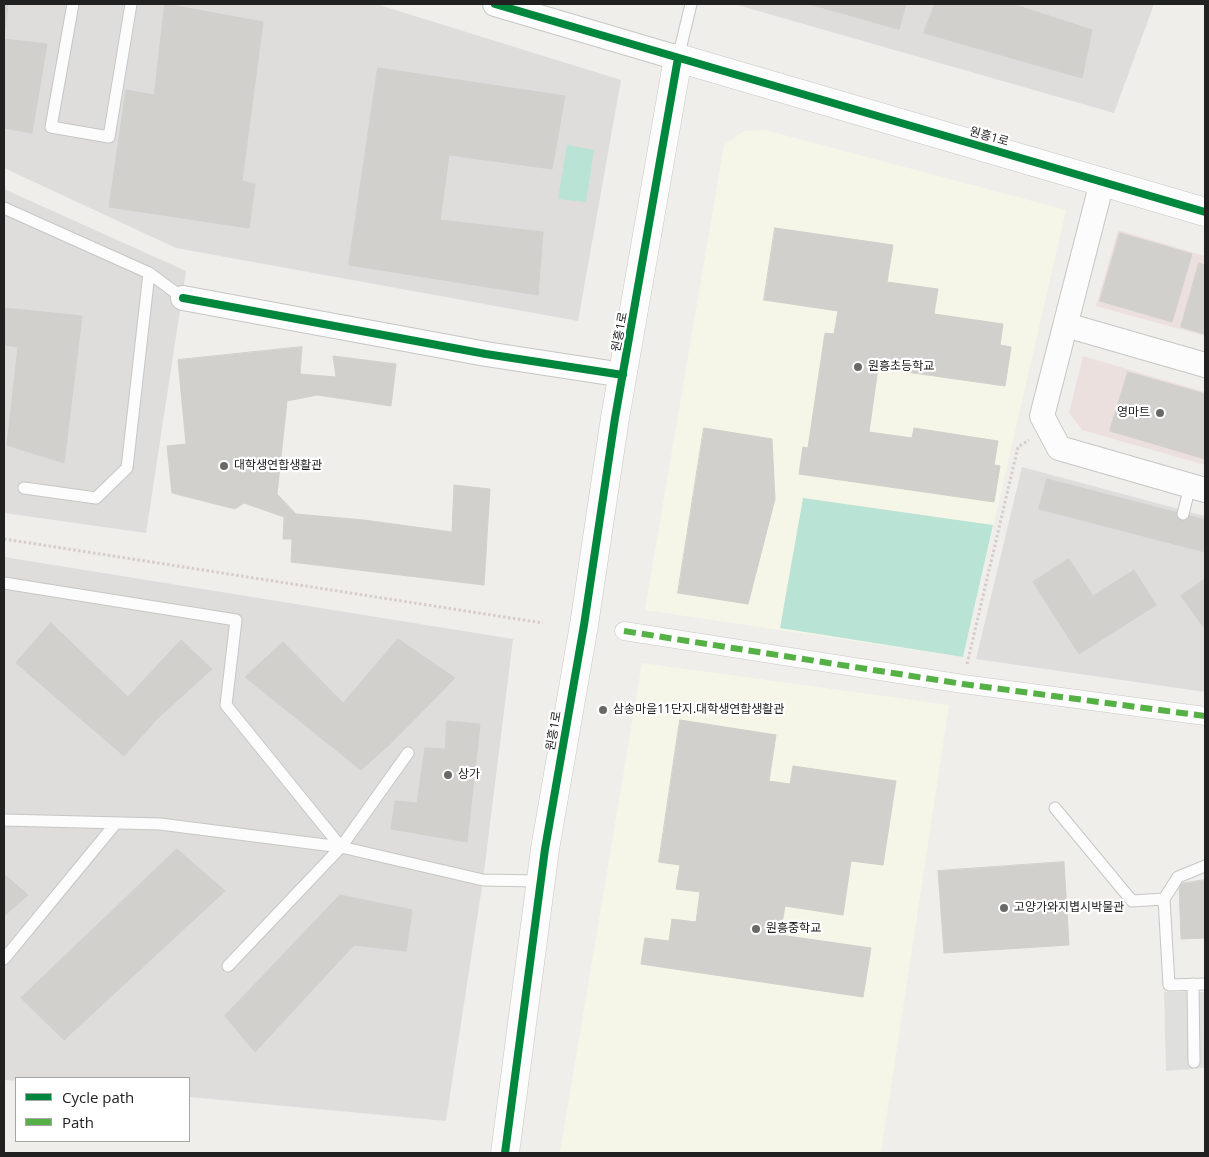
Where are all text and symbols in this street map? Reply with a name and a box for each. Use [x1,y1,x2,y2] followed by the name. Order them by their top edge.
[968,125,1010,149] street label: 원흥1로
[609,311,631,353] street label: 원흥1로
[868,360,934,374] place label: 원흥초등학교
[852,361,864,373] marker: 원흥초등학교
[1117,406,1150,420] place label: 영마트
[1154,407,1166,419] marker: 영마트
[234,459,322,473] place label: 대학생연합생활관
[218,460,230,472] marker: 대학생연합생활관
[613,703,784,717] place label: 삼송마을11단지.대학생연합생활관
[597,704,609,716] marker: 삼송마을11단지.대학생연합생활관
[543,710,565,752] street label: 원흥1로
[458,768,480,782] place label: 상가
[442,769,454,781] marker: 상가
[1014,901,1124,915] place label: 고양가와지볍시박물관
[998,902,1010,914] marker: 고양가와지볍시박물관
[766,922,821,936] place label: 원흥중학교
[750,923,762,935] marker: 원흥중학교
[15,1077,190,1142] legend
[62,1087,134,1107] text: Cycle path
[62,1112,94,1132] text: Path

